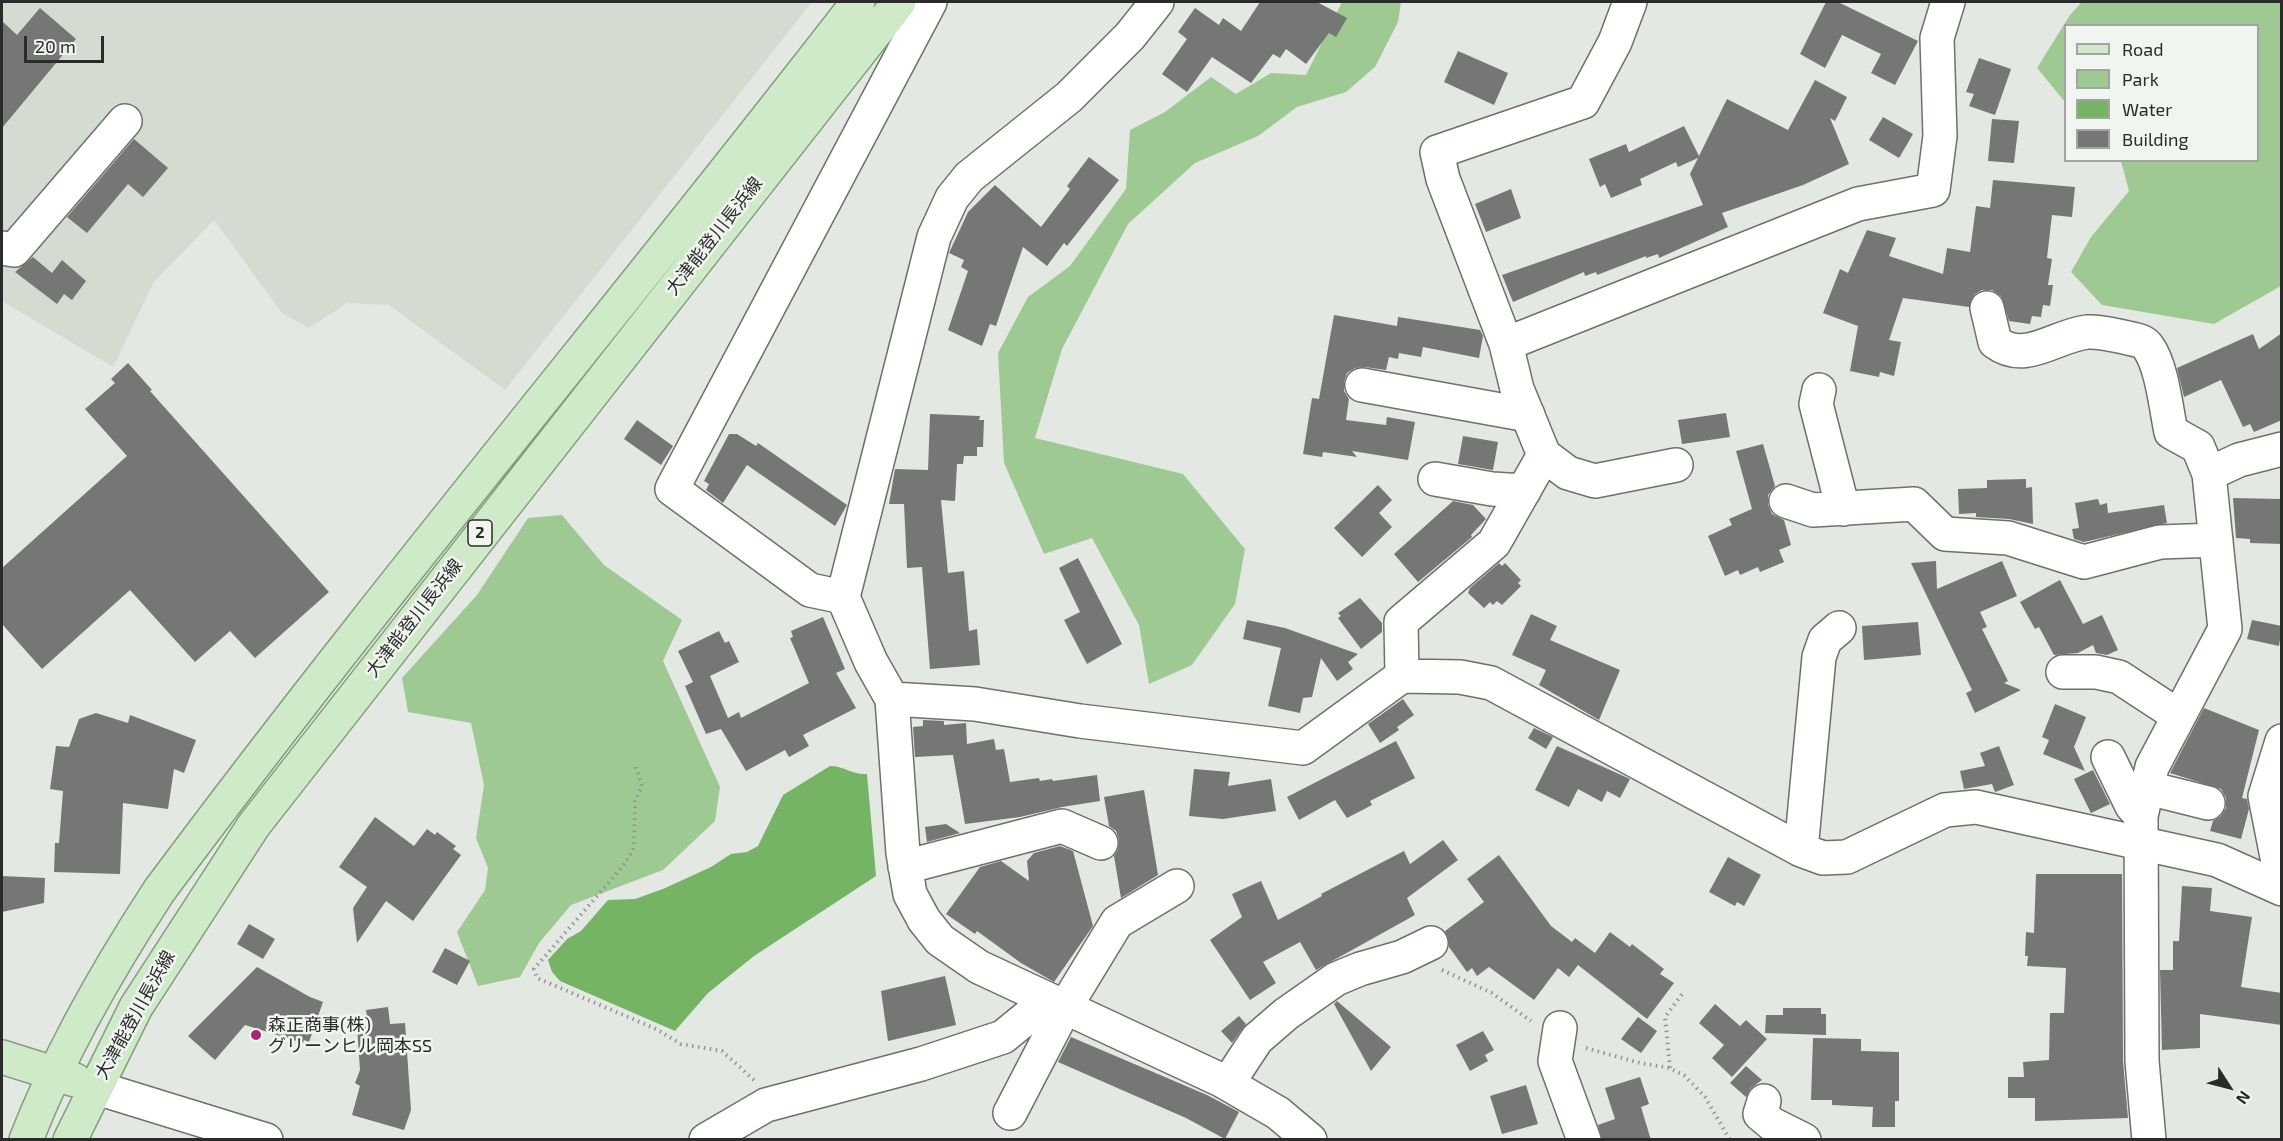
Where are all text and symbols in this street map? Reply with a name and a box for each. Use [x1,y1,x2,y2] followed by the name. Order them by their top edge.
[27,24,106,62] scale bar
[2064,24,2259,162] legend
[35,35,76,57] text: 20 m
[2122,38,2163,60] text: Road
[2122,68,2159,90] text: Park
[2122,98,2172,120] text: Water
[2122,128,2189,150] text: Building
[661,173,767,299] street label: 大津能登川長浜線
[468,520,492,546] road number: 2
[361,555,467,681] street label: 大津能登川長浜線
[91,947,179,1083] street label: 大津能登川長浜線
[268,1014,432,1056] place label: 森正商事(株) グリーンヒル岡本SS
[249,1028,263,1042] marker: 森正商事(株) グリーンヒル岡本SS
[2199,1057,2259,1117] north arrow
[2233,1088,2255,1108] text: N

